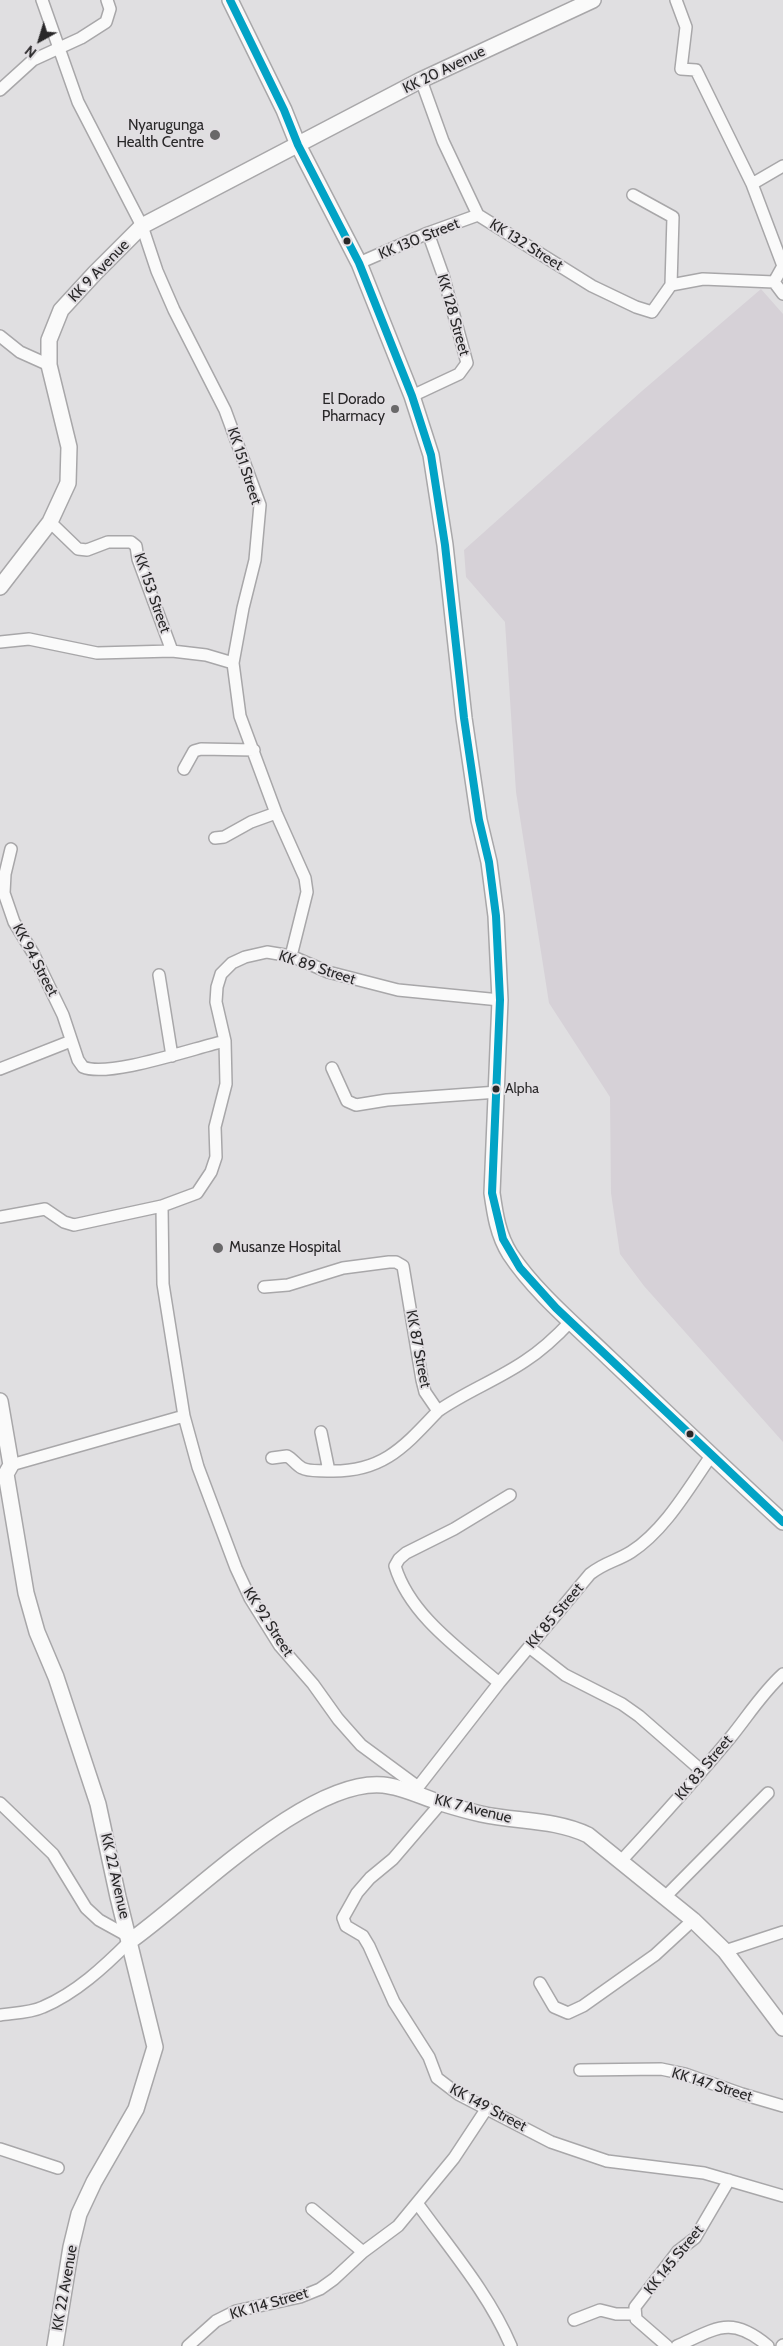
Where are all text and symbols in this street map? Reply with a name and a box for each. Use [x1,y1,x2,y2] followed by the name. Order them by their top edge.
[15,15,65,65] north arrow
[21,42,40,62] text: N
[400,42,488,98] street label: KK 20 Avenue
[116,117,204,152] place label: Nyarugunga Health Centre
[208,128,222,142] marker: Nyarugunga Health Centre
[376,215,462,263] street label: KK 130 Street
[486,215,566,275] street label: KK 132 Street
[65,236,133,306] street label: KK 9 Avenue
[342,236,352,246] unlabelled marker
[433,272,473,358] street label: KK 128 Street
[322,391,385,426] place label: El Dorado Pharmacy
[389,403,401,415] marker: El Dorado Pharmacy
[223,425,265,507] street label: KK 151 Street
[130,551,174,635] street label: KK 153 Street
[8,921,62,999] street label: KK 94 Street
[276,947,358,989] street label: KK 89 Street
[505,1081,539,1097] place label: Alpha
[491,1084,501,1094] marker: Alpha
[229,1239,341,1257] place label: Musanze Hospital
[211,1241,225,1255] marker: Musanze Hospital
[402,1309,434,1389] street label: KK 87 Street
[685,1429,695,1439] unlabelled marker
[523,1580,587,1652] street label: KK 85 Street
[239,1584,297,1660] street label: KK 92 Street
[672,1732,736,1804] street label: KK 83 Street
[433,1791,513,1827] street label: KK 7 Avenue
[96,1832,134,1920] street label: KK 22 Avenue
[669,2064,755,2106] street label: KK 147 Street
[447,2080,529,2136] street label: KK 149 Street
[641,2222,707,2298] street label: KK 145 Street
[49,2244,81,2332] street label: KK 22 Avenue
[228,2284,310,2324] street label: KK 114 Street

